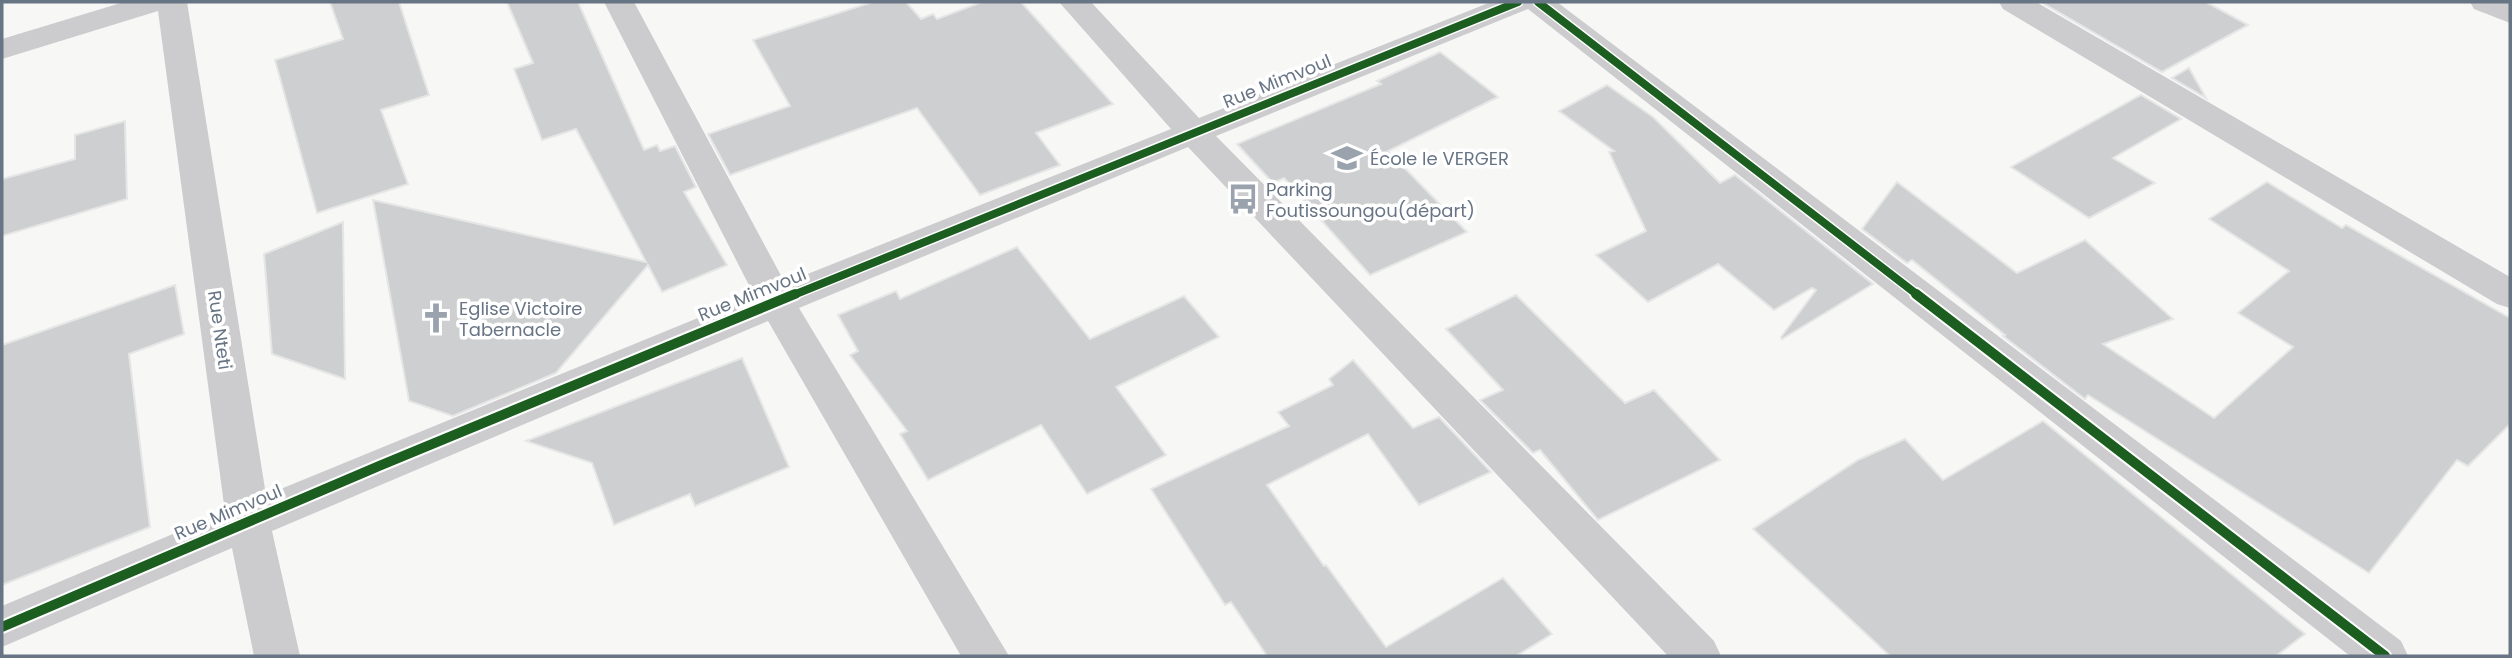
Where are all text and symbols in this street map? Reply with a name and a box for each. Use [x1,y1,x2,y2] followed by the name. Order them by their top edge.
[1219,48,1335,114] street label: Rue Mimvoul
[1330,141,1364,175] school or university icon: École le VERGER
[1370,146,1509,171] place label: École le VERGER
[1266,177,1475,223] place label: Parking Foutissoungou(départ)
[1226,182,1260,216] bus stop icon: Parking Foutissoungou(départ)
[694,261,810,327] street label: Rue Mimvoul
[202,289,238,371] street label: Rue Nteti
[459,296,583,342] place label: Eglise Victoire Tabernacle
[419,301,453,335] church icon: Eglise Victoire Tabernacle
[170,478,286,546] street label: Rue Mimvoul

